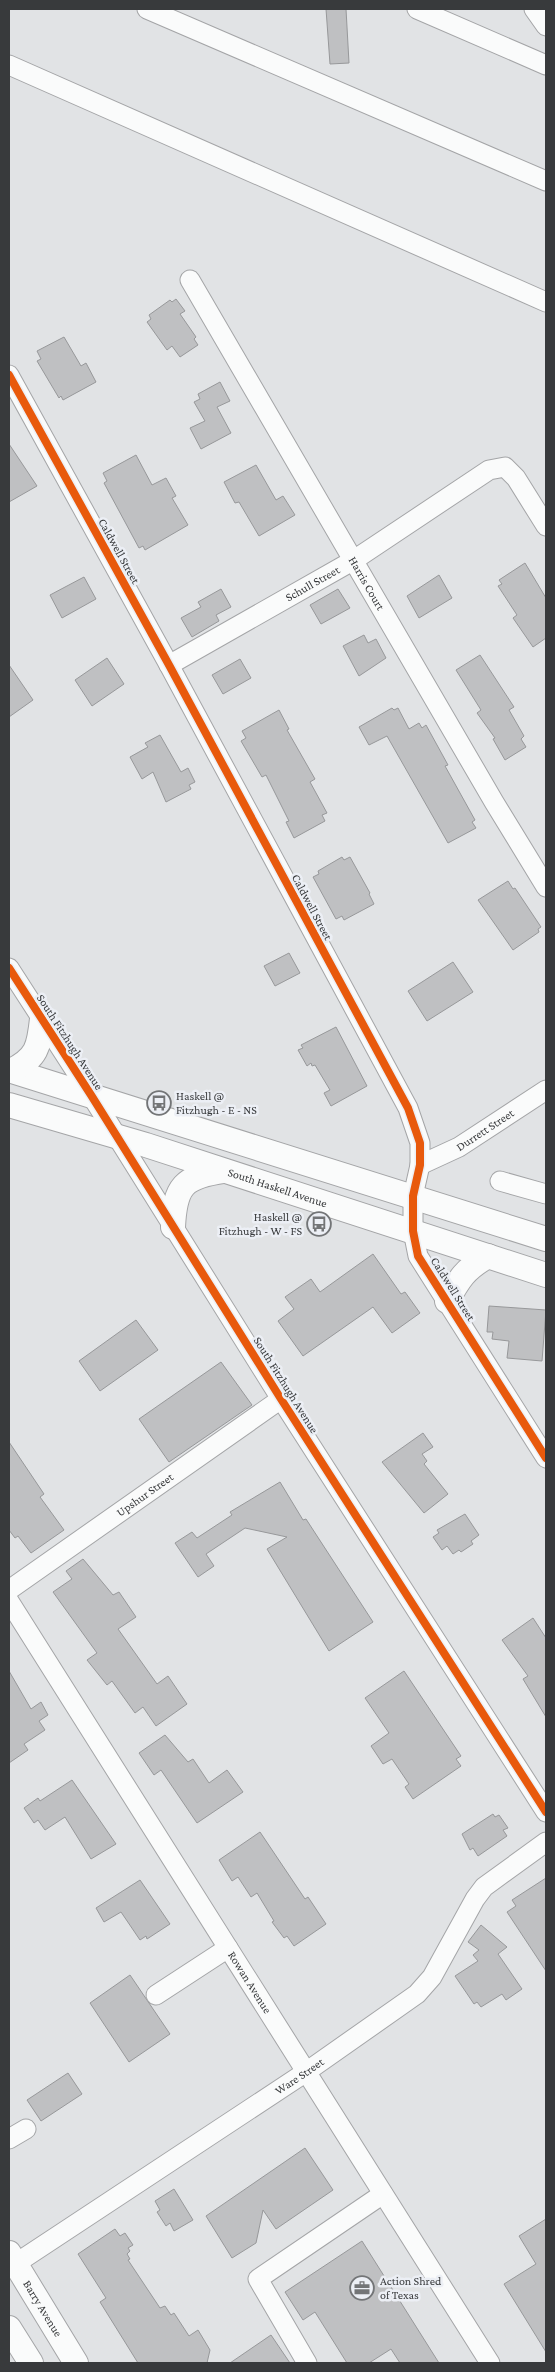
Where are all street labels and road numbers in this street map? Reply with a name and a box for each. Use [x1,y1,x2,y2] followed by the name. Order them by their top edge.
[95,516,143,587] street label: Caldwell Street
[346,554,388,614] street label: Harris Court
[283,562,343,604] street label: Schull Street
[289,872,336,943] street label: Caldwell Street
[34,992,106,1092] street label: South Fitzhugh Avenue
[453,1105,517,1154] street label: Durrett Street
[226,1165,329,1210] street label: South Haskell Avenue
[428,1254,479,1324] street label: Caldwell Street
[251,1334,321,1436] street label: South Fitzhugh Avenue
[114,1469,177,1519] street label: Upshur Street
[225,1949,275,2016] street label: Rowan Avenue
[272,2054,327,2098] street label: Ware Street
[20,2278,65,2339] street label: Barry Avenue

